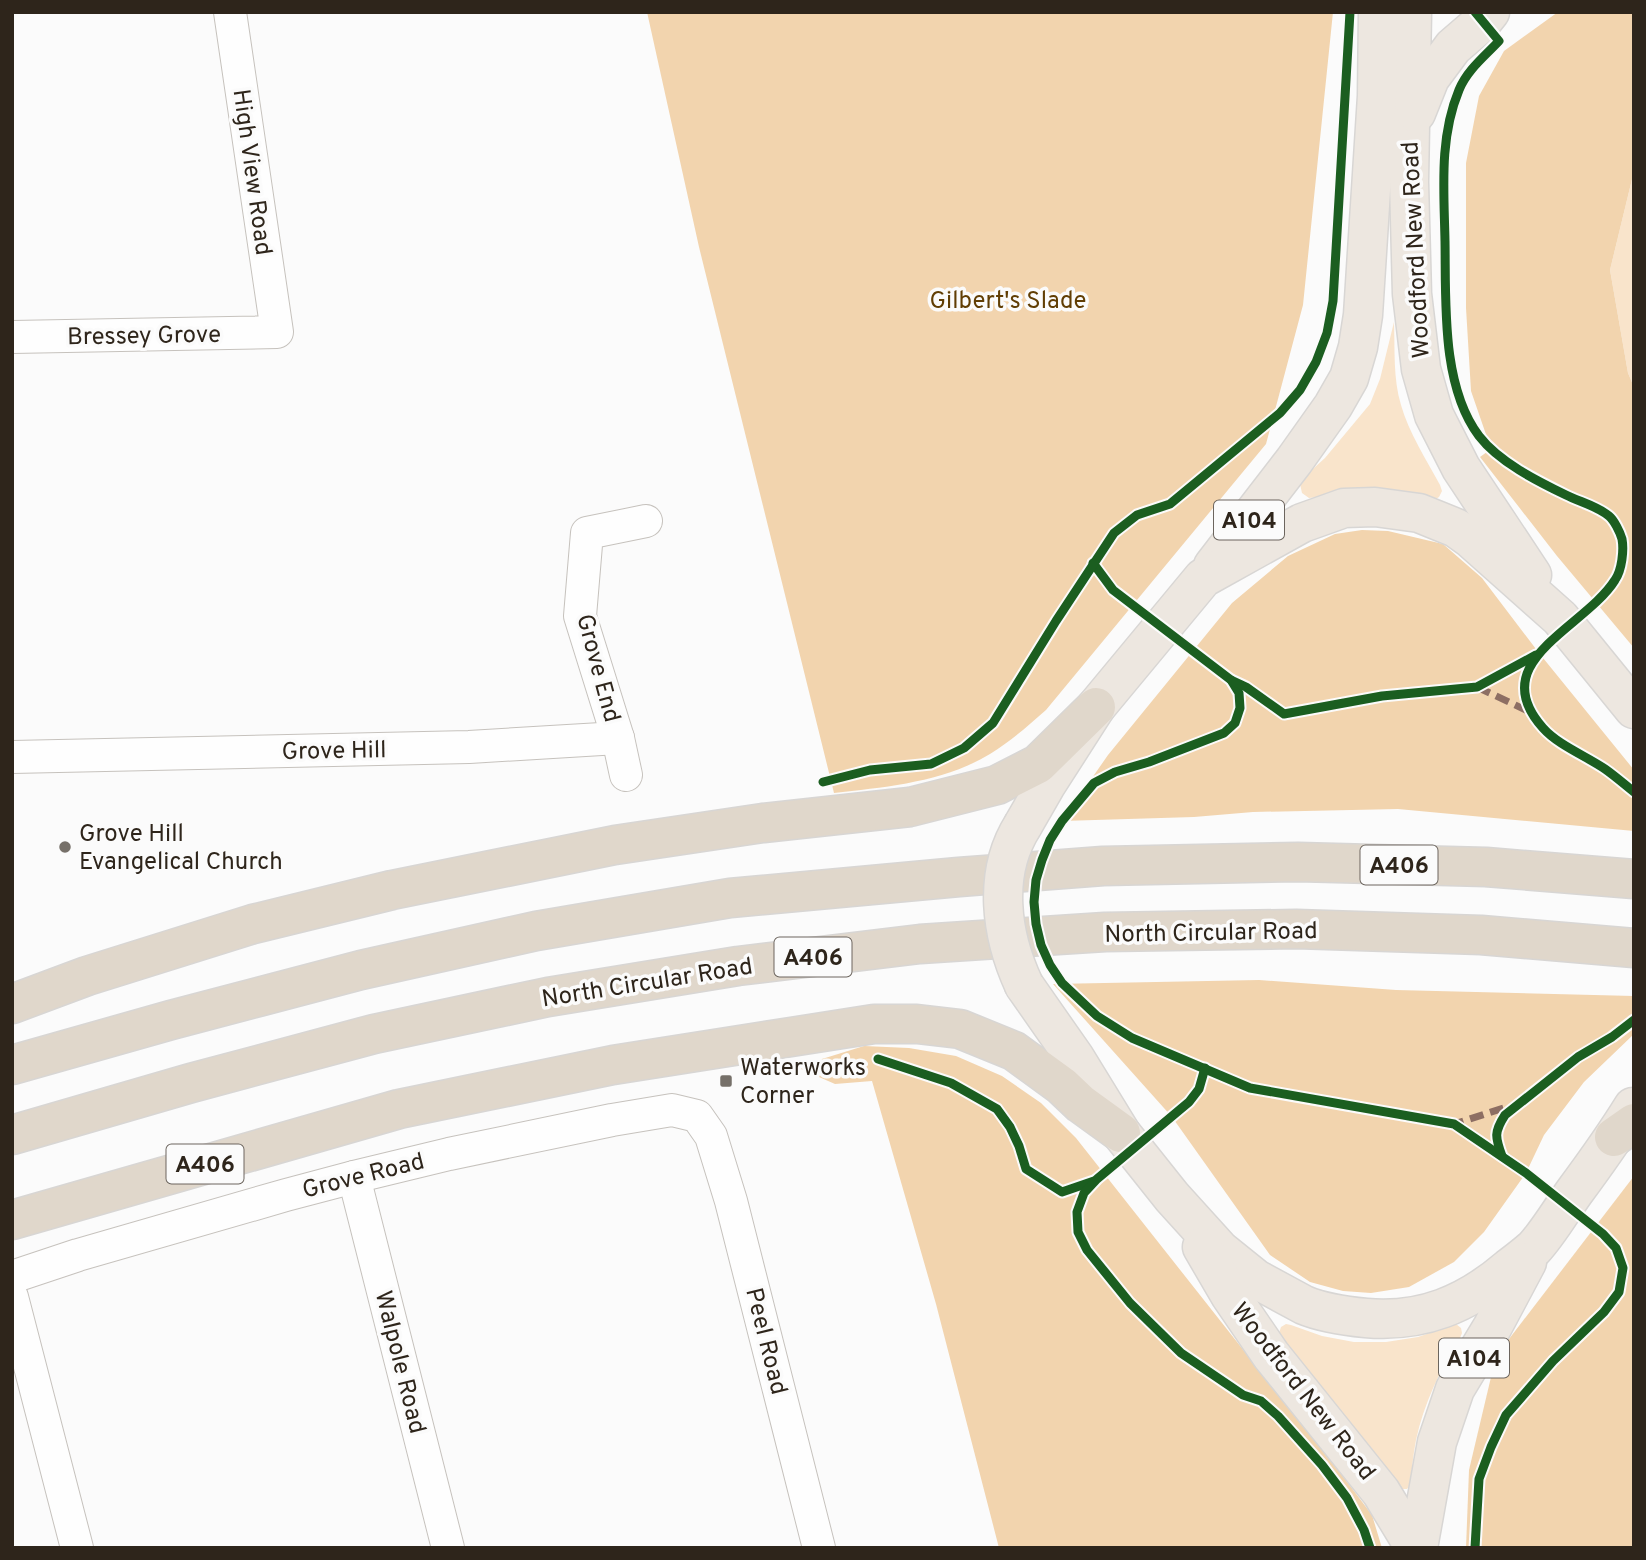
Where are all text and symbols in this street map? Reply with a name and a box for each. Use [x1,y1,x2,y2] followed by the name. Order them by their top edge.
[225,87,278,257] street label: High View Road
[1396,141,1438,359] street label: Woodford New Road
[930,287,1086,317] park label: Gilbert's Slade
[67,321,221,353] street label: Bressey Grove
[1214,500,1284,540] road number: A104
[568,611,626,726] street label: Grove End
[281,736,387,768] street label: Grove Hill
[79,820,283,878] place label: Grove Hill Evangelical Church
[57,839,73,855] marker: Grove Hill Evangelical Church
[1360,846,1438,884] road number: A406
[1104,917,1318,951] street label: North Circular Road
[774,938,852,976] road number: A406
[540,952,755,1015] street label: North Circular Road
[740,1054,866,1112] place label: Waterworks Corner
[718,1073,734,1089] marker: Waterworks Corner
[166,1144,244,1184] road number: A406
[299,1147,428,1207] street label: Grove Road
[737,1285,793,1398] street label: Peel Road
[367,1288,431,1437] street label: Walpole Road
[1224,1297,1381,1487] street label: Woodford New Road
[1439,1338,1509,1378] road number: A104

